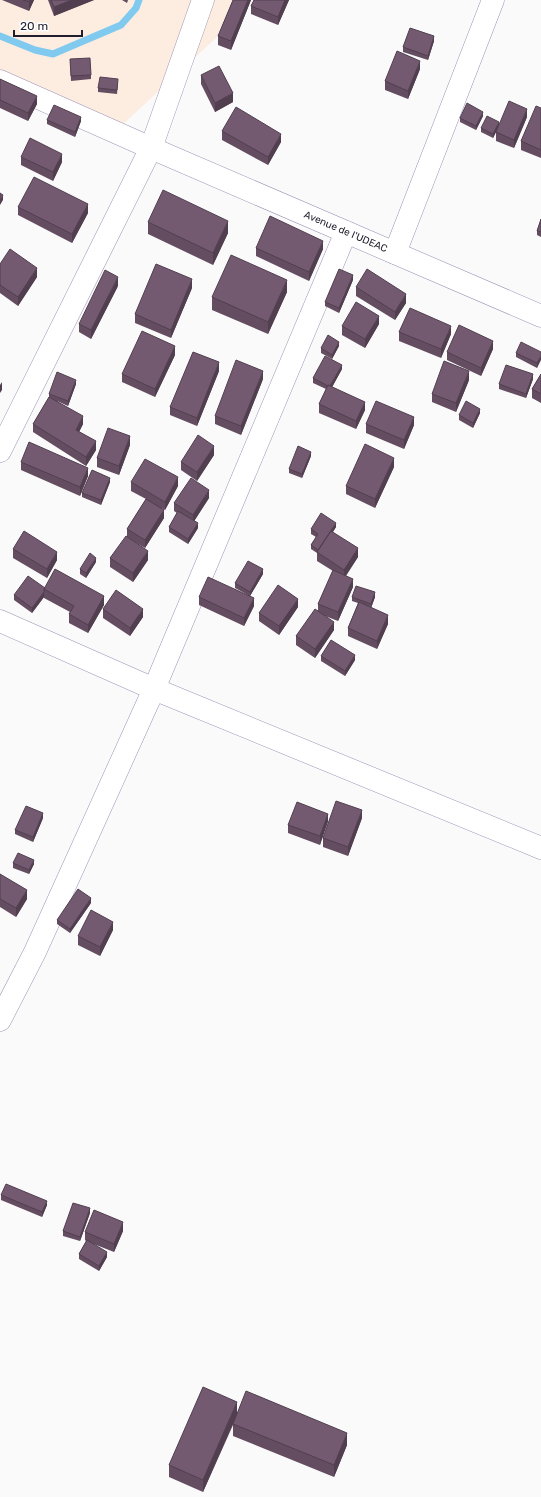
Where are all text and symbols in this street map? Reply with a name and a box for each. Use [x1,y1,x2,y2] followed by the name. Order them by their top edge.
[14,12,82,38] scale bar
[20,19,48,33] text: 20 m
[302,209,390,255] street label: Avenue de I'UDEAC

